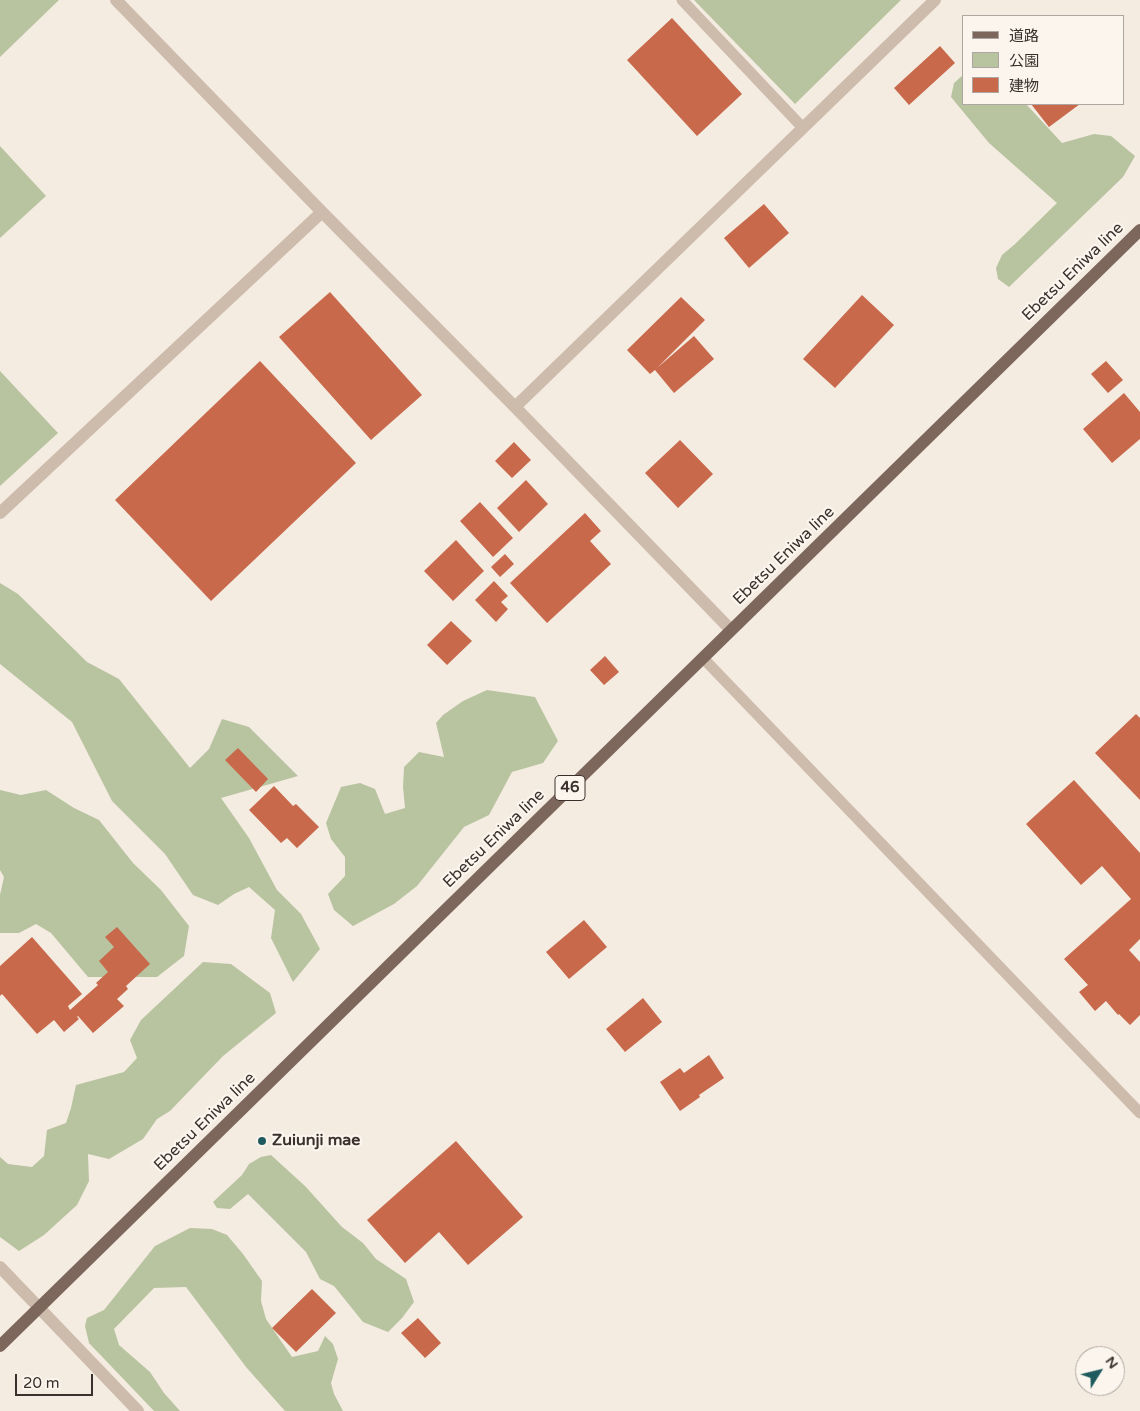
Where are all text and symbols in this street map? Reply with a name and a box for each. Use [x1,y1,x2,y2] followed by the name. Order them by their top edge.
[962,15,1125,105] legend
[1009,27,1039,45] text: 道路
[1009,52,1039,70] text: 公園
[1009,77,1039,95] text: 建物
[1018,219,1128,325] street label: Ebetsu Eniwa line
[729,503,839,609] street label: Ebetsu Eniwa line
[555,776,585,800] road number: 46
[439,786,549,892] street label: Ebetsu Eniwa line
[150,1069,260,1175] street label: Ebetsu Eniwa line
[272,1131,360,1151] place label: Zuiunji mae
[256,1135,268,1147] marker: Zuiunji mae
[1075,1346,1125,1396] north arrow
[1102,1353,1122,1372] text: N
[18,1364,95,1396] scale bar
[23,1374,60,1392] text: 20 m

